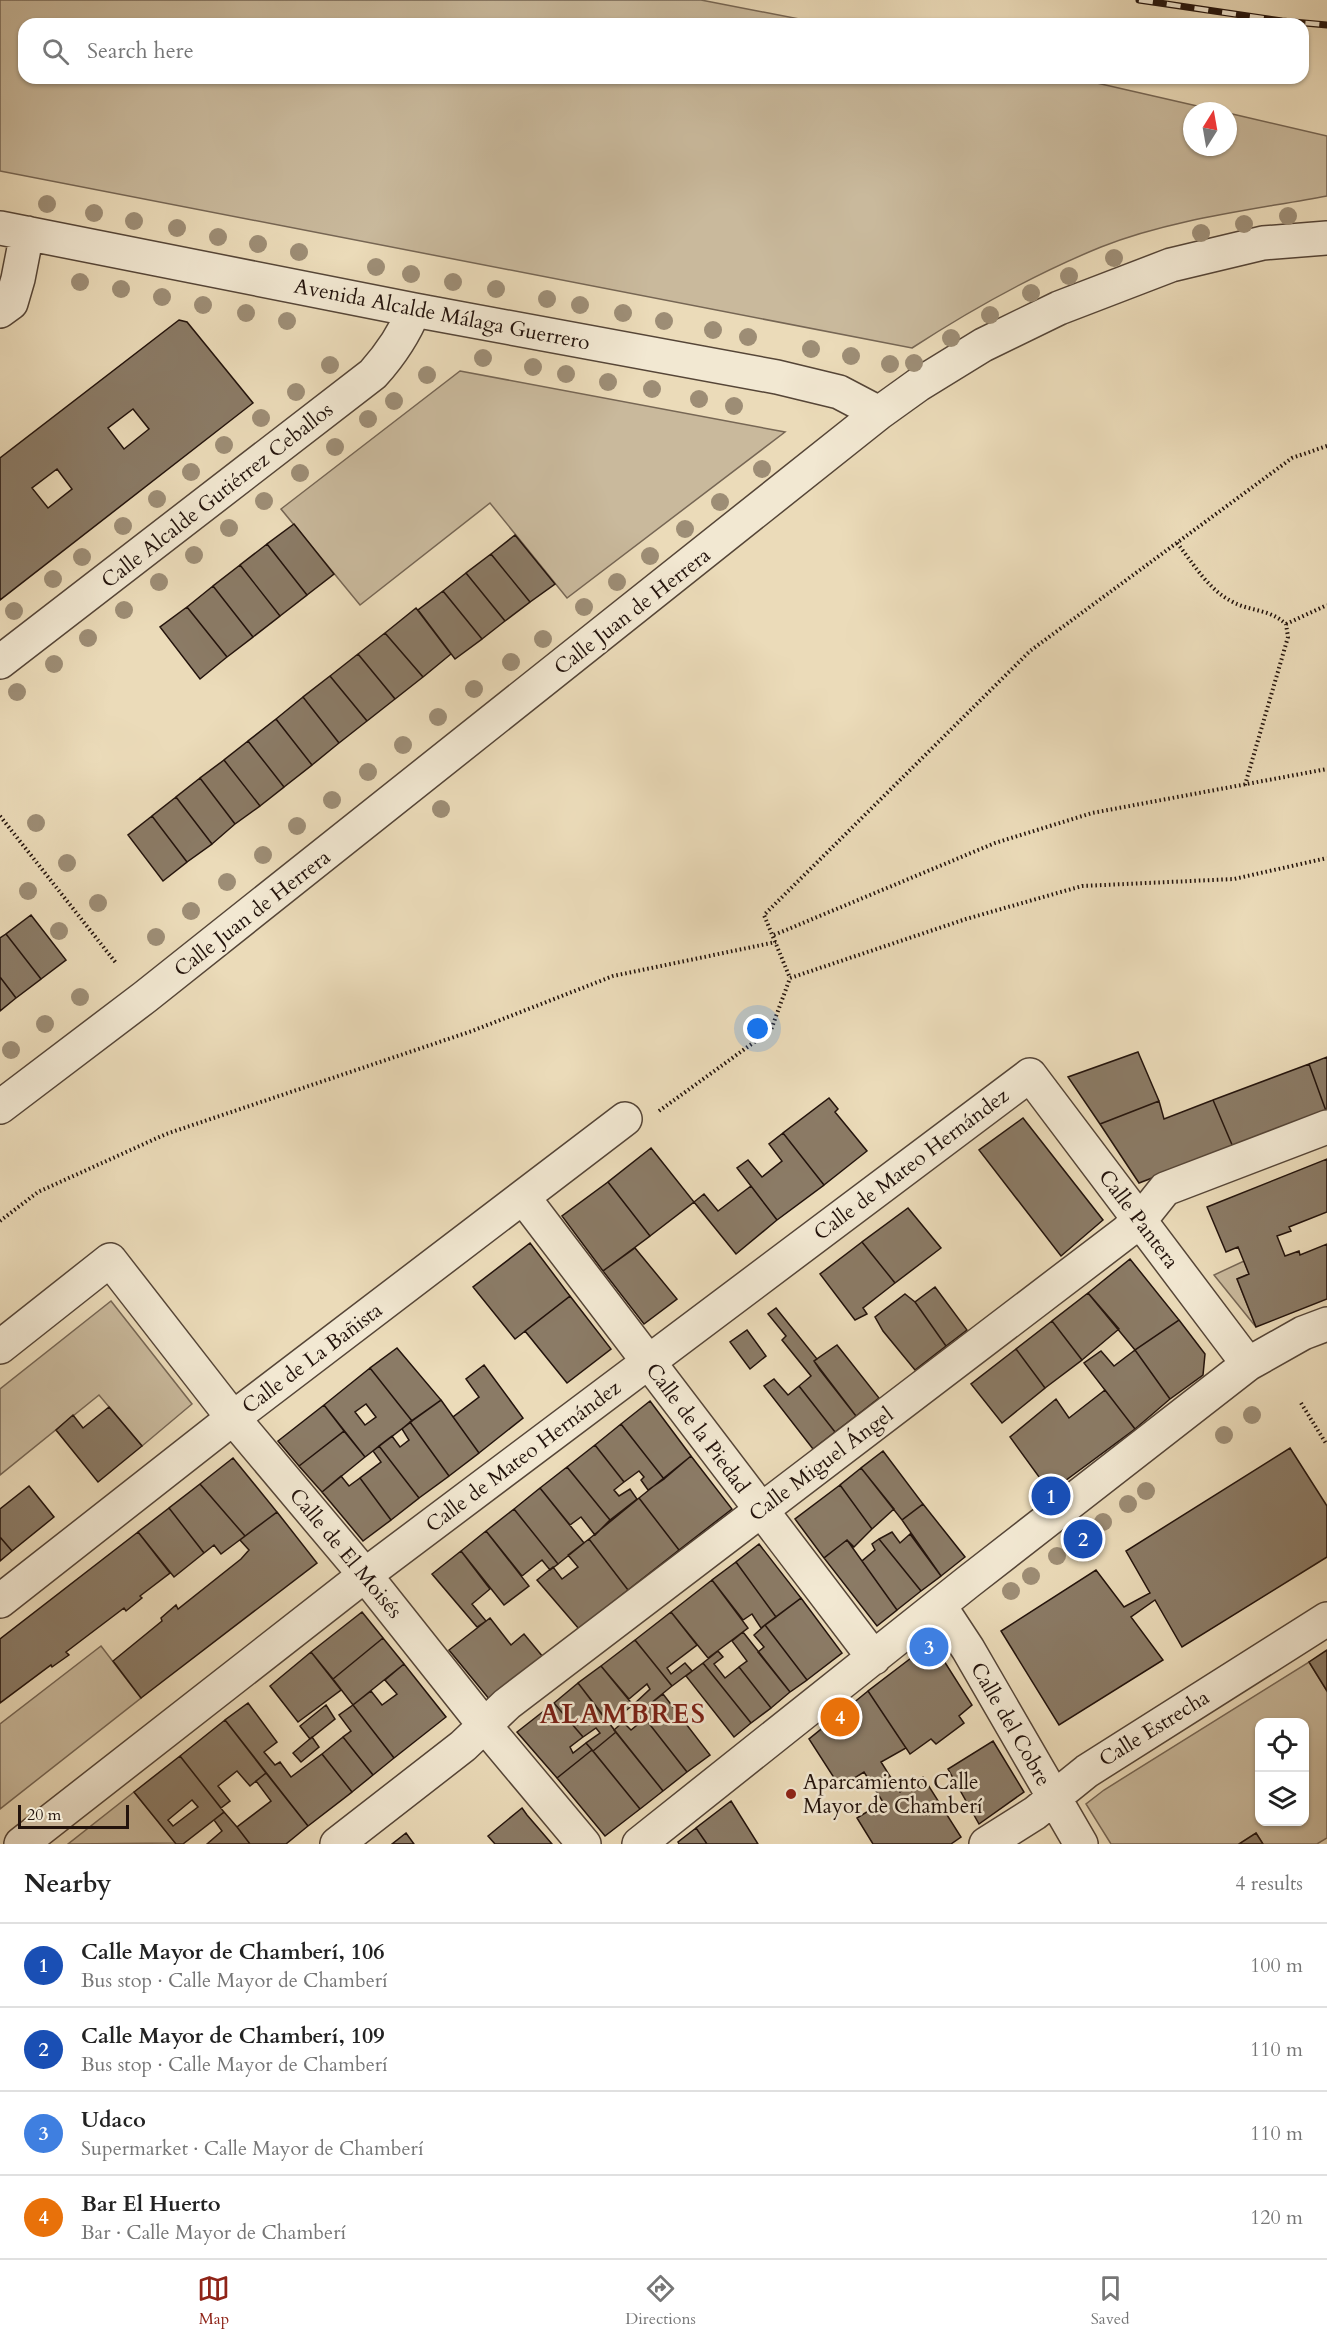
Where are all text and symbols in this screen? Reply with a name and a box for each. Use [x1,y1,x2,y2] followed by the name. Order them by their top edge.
[18,18,1309,84] search box
[39,35,72,68] icon: search
[87,36,194,66] text: Search here
[1183,102,1237,156] north arrow
[292,272,592,357] street label: Avenida Alcalde Málaga Guerrero
[95,396,339,595] street label: Calle Alcalde Gutiérrez Ceballos
[548,541,717,682] street label: Calle Juan de Herrera
[168,843,337,984] street label: Calle Juan de Herrera
[743,1014,772,1043] your location
[808,1081,1015,1247] street label: Calle de Mateo Hernández
[1092,1164,1185,1275] street label: Calle Pantera
[236,1296,388,1421] street label: Calle de La Bañista
[639,1357,756,1500] street label: Calle de la Piedad
[420,1373,627,1539] street label: Calle de Mateo Hernández
[743,1400,900,1528] street label: Calle Miguel Ángel
[1032,1474,1070,1518] pin: 1
[282,1482,409,1625] street label: Calle de El Moisés
[1064,1516,1102,1562] pin: 2
[910,1624,948,1670] pin: 3
[963,1657,1058,1791] street label: Calle del Cobre
[1094,1683,1215,1774] street label: Calle Estrecha
[820,1694,860,1740] pin: 4
[540,1696,707,1733] district label: ALAMBRES
[1255,1718,1309,1826] map controls
[1255,1718,1309,1772] button: locate
[803,1768,983,1821] place label: Aparcamiento Calle Mayor de Chamberí
[1255,1772,1309,1826] button: layers
[784,1787,798,1801] marker: Aparcamiento Calle Mayor de Chamberí
[18,1802,129,1830] scale bar
[27,1804,61,1826] text: 20 m
[24,1866,112,1901] text: Nearby
[1235,1870,1303,1897] text: 4 results
[81,1937,385,1967] text: Calle Mayor de Chamberí, 106
[38,1952,49,1979] text: 1
[1250,1952,1303,1979] text: 100 m
[81,1967,388,1994] text: Bus stop · Calle Mayor de Chamberí
[81,2021,385,2051] text: Calle Mayor de Chamberí, 109
[38,2036,49,2063] text: 2
[1250,2036,1303,2063] text: 110 m
[81,2051,388,2078] text: Bus stop · Calle Mayor de Chamberí
[81,2105,146,2135] text: Udaco
[38,2120,49,2147] text: 3
[1250,2120,1303,2147] text: 110 m
[81,2135,424,2162] text: Supermarket · Calle Mayor de Chamberí
[81,2189,221,2219] text: Bar El Huerto
[38,2204,49,2231] text: 4
[1250,2204,1303,2231] text: 120 m
[81,2219,346,2246] text: Bar · Calle Mayor de Chamberí
[197,2272,230,2330] tab: Map
[625,2272,696,2330] tab: Directions
[1091,2272,1130,2330] tab: Saved

